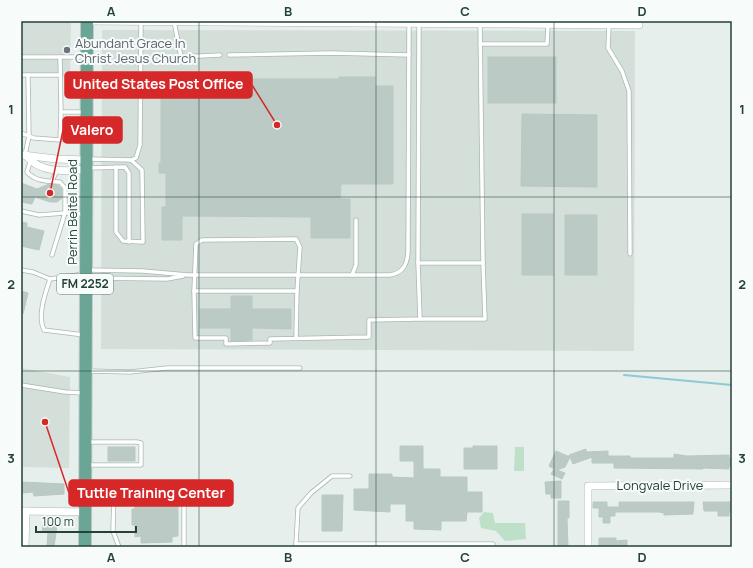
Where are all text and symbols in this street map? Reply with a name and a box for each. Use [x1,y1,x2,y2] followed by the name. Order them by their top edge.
[107,2,116,20] text: A
[284,2,292,20] text: B
[460,2,470,20] text: C
[637,2,647,20] text: D
[75,34,196,67] place label: Abundant Grace In Christ Jesus Church
[62,45,72,55] marker: Abundant Grace In Christ Jesus Church
[65,72,252,98] callout: United States Post Office
[73,74,243,93] text: United States Post Office
[8,100,14,118] text: 1
[739,100,745,118] text: 1
[63,117,122,143] callout: Valero
[71,120,114,139] text: Valero
[63,159,81,265] street label: Perrin Beitel Road
[57,274,113,294] road number: FM 2252
[7,275,15,293] text: 2
[738,275,746,293] text: 2
[7,449,15,467] text: 3
[738,449,746,467] text: 3
[617,476,704,494] street label: Longvale Drive
[69,480,233,506] callout: Tuttle Training Center
[77,483,225,502] text: Tuttle Training Center
[36,508,136,534] scale bar
[42,513,74,530] text: 100 m
[107,548,116,566] text: A
[284,548,292,566] text: B
[460,548,470,566] text: C
[637,548,647,566] text: D

